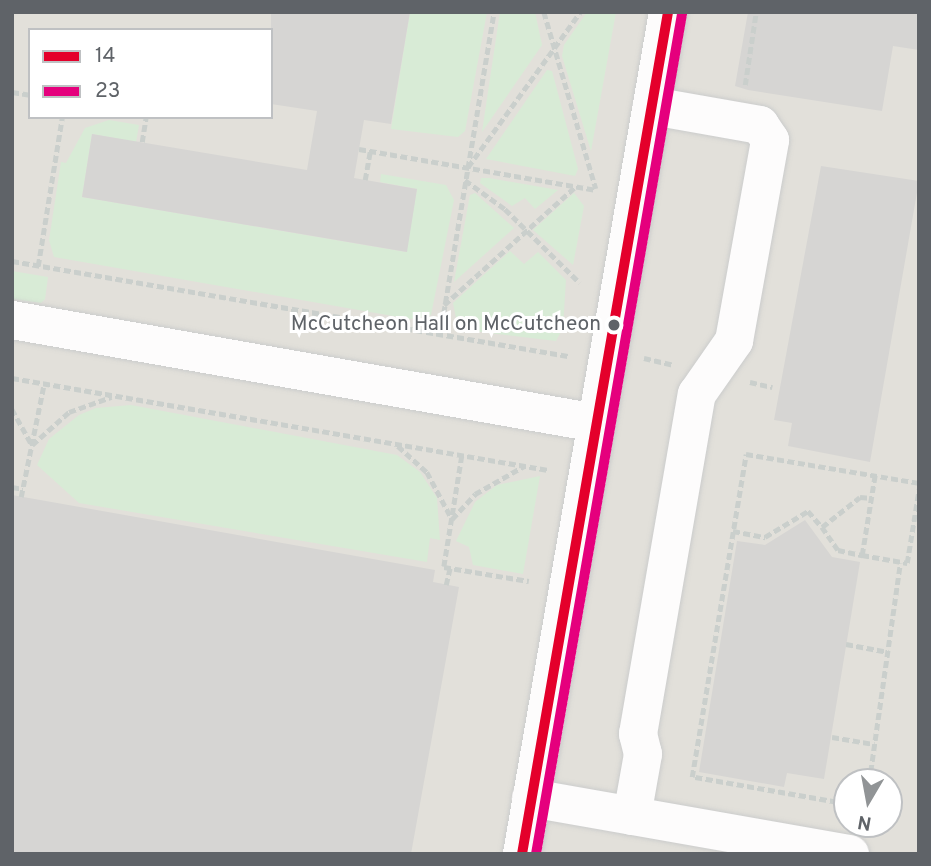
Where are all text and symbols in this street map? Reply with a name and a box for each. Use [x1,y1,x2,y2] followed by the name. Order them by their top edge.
[28,28,273,119] legend
[95,43,115,70] text: 14
[95,78,121,105] text: 23
[291,312,601,338] place label: McCutcheon Hall on McCutcheon
[607,318,621,332] marker: McCutcheon Hall on McCutcheon
[833,768,903,838] north arrow
[856,809,874,835] text: N

